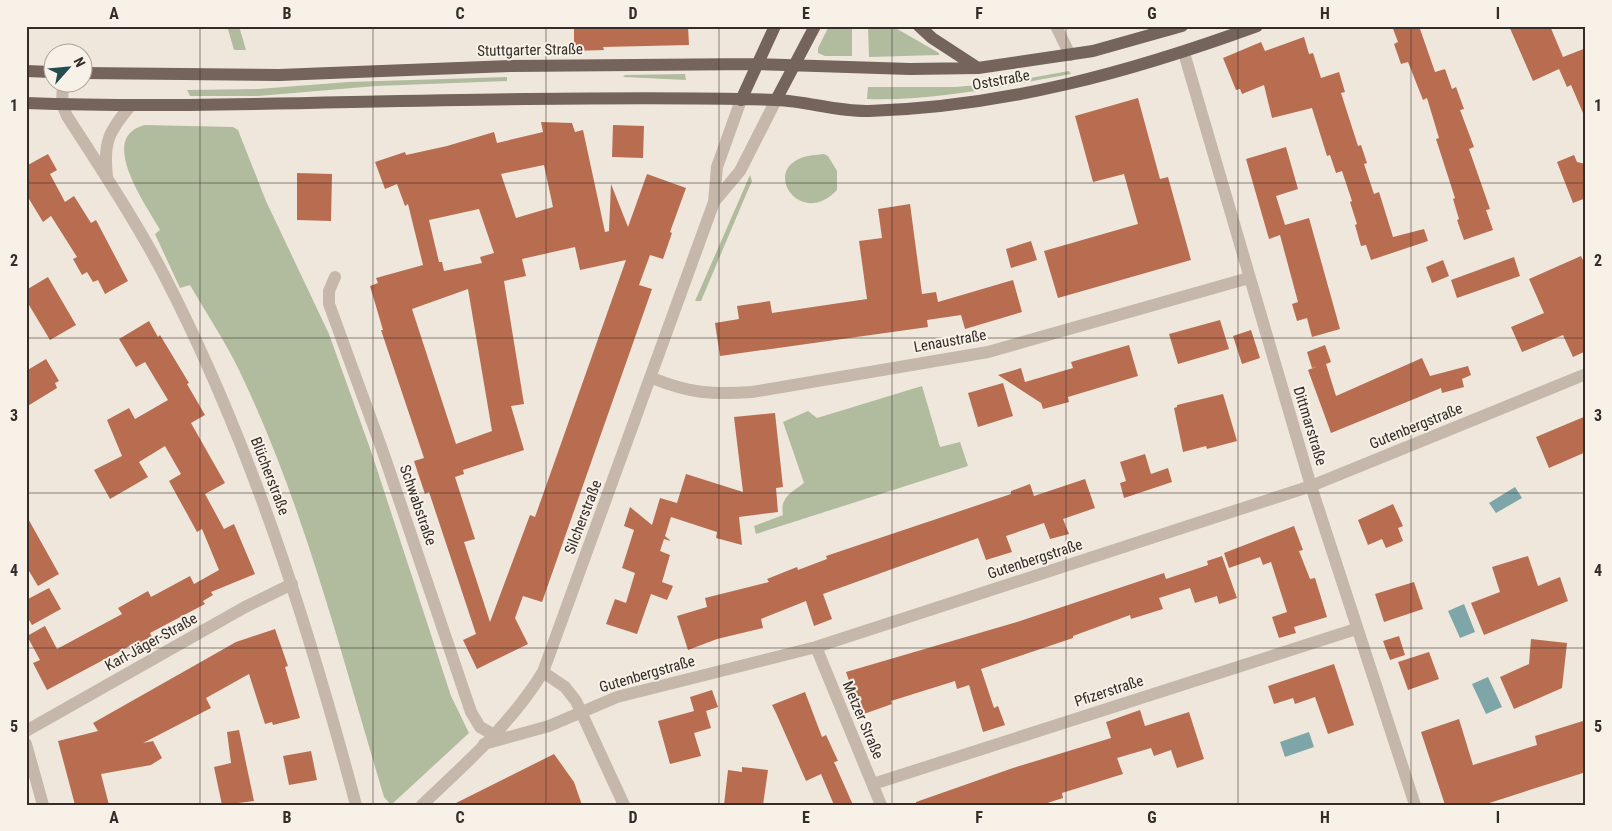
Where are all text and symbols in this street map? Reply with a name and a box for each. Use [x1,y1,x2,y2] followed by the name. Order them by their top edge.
[109,4,119,23] text: A
[283,4,292,23] text: B
[455,4,465,23] text: C
[628,4,638,23] text: D
[802,4,810,23] text: E
[975,4,983,23] text: F
[1147,4,1157,23] text: G
[1320,4,1330,23] text: H
[1496,4,1500,23] text: I
[477,40,583,60] street label: Stuttgarter Straße
[42,42,92,92] north arrow
[71,55,89,70] text: N
[971,66,1031,94] street label: Oststraße
[10,96,18,115] text: 1
[1594,96,1602,115] text: 1
[10,251,18,270] text: 2
[1594,251,1602,270] text: 2
[912,326,988,356] street label: Lenaustraße
[1289,384,1331,468] street label: Dittmarstraße
[1367,399,1465,453] street label: Gutenbergstraße
[10,406,18,425] text: 3
[1594,406,1602,425] text: 3
[247,434,293,518] street label: Blücherstraße
[396,462,440,548] street label: Schwabstraße
[561,477,605,557] street label: Silcherstraße
[985,535,1085,583] street label: Gutenbergstraße
[10,561,18,580] text: 4
[1594,561,1602,580] text: 4
[102,609,200,675] street label: Karl-Jäger-Straße
[597,652,697,696] street label: Gutenbergstraße
[1072,671,1146,711] street label: Pfizerstraße
[839,678,887,762] street label: Metzer Straße
[10,717,18,736] text: 5
[1594,717,1602,736] text: 5
[109,808,119,827] text: A
[283,808,292,827] text: B
[455,808,465,827] text: C
[628,808,638,827] text: D
[802,808,810,827] text: E
[975,808,983,827] text: F
[1147,808,1157,827] text: G
[1320,808,1330,827] text: H
[1496,808,1500,827] text: I

